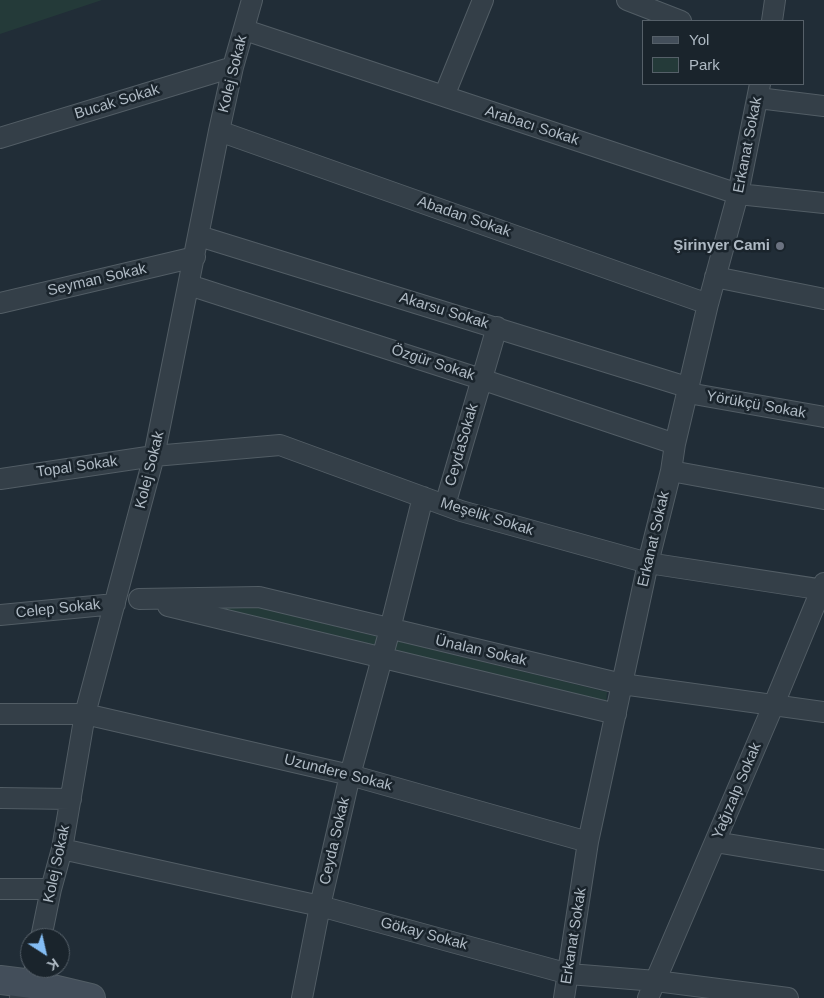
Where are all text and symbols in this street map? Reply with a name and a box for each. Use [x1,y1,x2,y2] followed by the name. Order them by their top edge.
[642,20,804,85] legend
[689,31,709,48] text: Yol
[215,33,251,115] street label: Kolej Sokak
[689,56,720,73] text: Park
[73,81,161,123] street label: Bucak Sokak
[730,95,766,195] street label: Erkanat Sokak
[483,102,581,150] street label: Arabacı Sokak
[415,193,513,241] street label: Abadan Sokak
[673,237,770,255] place label: Şirinyer Cami
[774,240,786,252] marker: Şirinyer Cami
[46,260,148,300] street label: Seyman Sokak
[397,289,491,333] street label: Akarsu Sokak
[389,341,477,385] street label: Özgür Sokak
[705,387,807,423] street label: Yörükçü Sokak
[442,402,482,488] street label: CeydaSokak
[132,429,168,511] street label: Kolej Sokak
[35,452,119,482] street label: Topal Sokak
[634,489,674,589] street label: Erkanat Sokak
[438,494,536,540] street label: Meşelik Sokak
[15,596,101,622] street label: Celep Sokak
[433,632,529,670] street label: Ünalan Sokak
[709,740,765,842] street label: Yağızalp Sokak
[282,751,394,795] street label: Uzundere Sokak
[316,796,354,886] street label: Ceyda Sokak
[40,823,74,905] street label: Kolej Sokak
[557,886,591,986] street label: Erkanat Sokak
[379,914,469,954] street label: Gökay Sokak
[20,928,70,978] north arrow
[44,955,62,974] text: K

